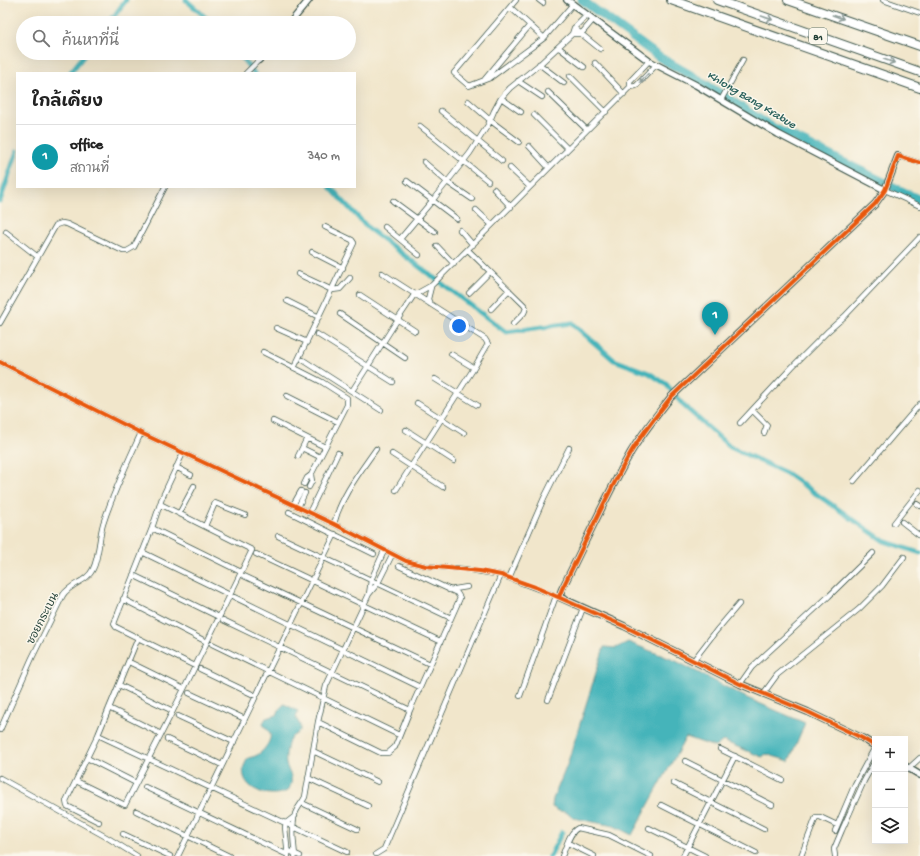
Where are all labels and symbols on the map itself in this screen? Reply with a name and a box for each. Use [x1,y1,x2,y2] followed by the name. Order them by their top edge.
[761,14,773,22] one-way arrow
[831,14,843,22] one-way arrow
[809,28,827,44] road number: 81
[883,58,896,65] one-way arrow
[704,69,799,133] water label: Khlong Bang Krabue
[639,73,649,83] one-way arrow
[702,302,728,335] pin: 1
[449,316,469,336] your location
[26,590,62,647] street label: ซอยกระเบน

